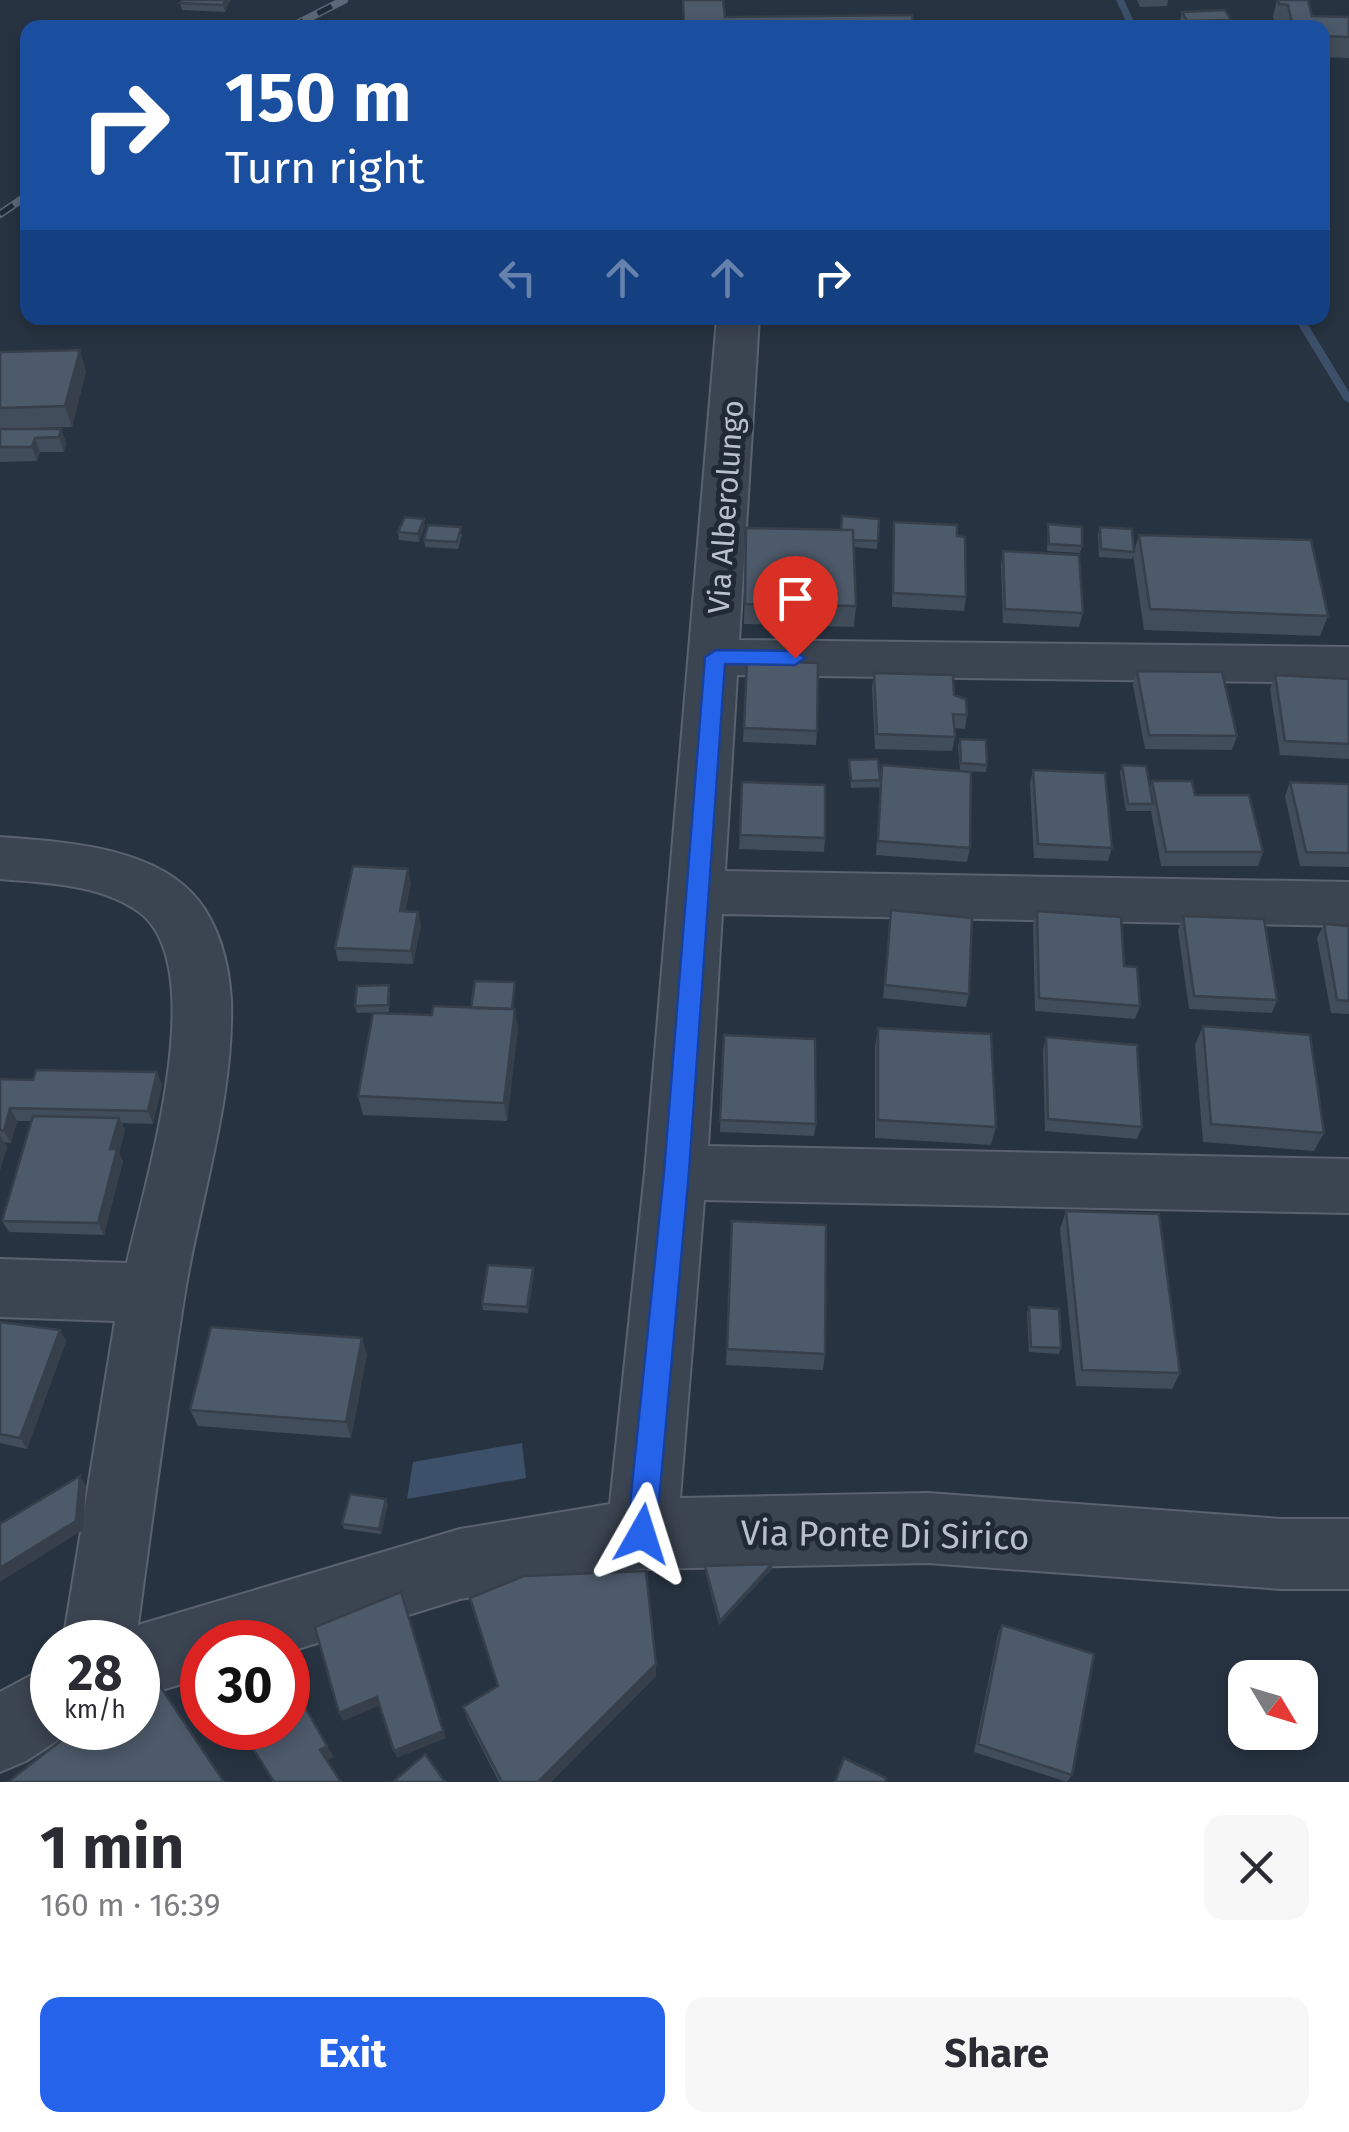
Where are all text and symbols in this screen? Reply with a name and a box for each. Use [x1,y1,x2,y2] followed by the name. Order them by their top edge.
[225,56,412,140] text: 150 m
[60,60,190,190] icon: right
[225,141,424,195] text: Turn right
[490,250,545,305] icon: left
[595,250,650,305] icon: ahead
[700,250,755,305] icon: ahead
[805,250,860,305] icon: right
[701,399,751,615] street label: Via Alberolungo
[753,556,838,659] pin
[768,571,823,626] icon: arrive
[590,1482,694,1586] position arrow
[740,1511,1030,1559] street label: Via Ponte Di Sirico
[180,1620,310,1750] speed limit sign: 30
[68,1643,122,1703] text: 28
[1228,1660,1318,1750] north arrow
[1228,1660,1318,1750] map controls
[64,1695,126,1725] text: km/h
[40,1812,184,1884] text: 1 min
[1204,1815,1309,1920] button: close
[40,1886,221,1924] text: 160 m · 16:39
[40,1997,665,2112] button: Exit
[685,1997,1309,2112] button: Share

